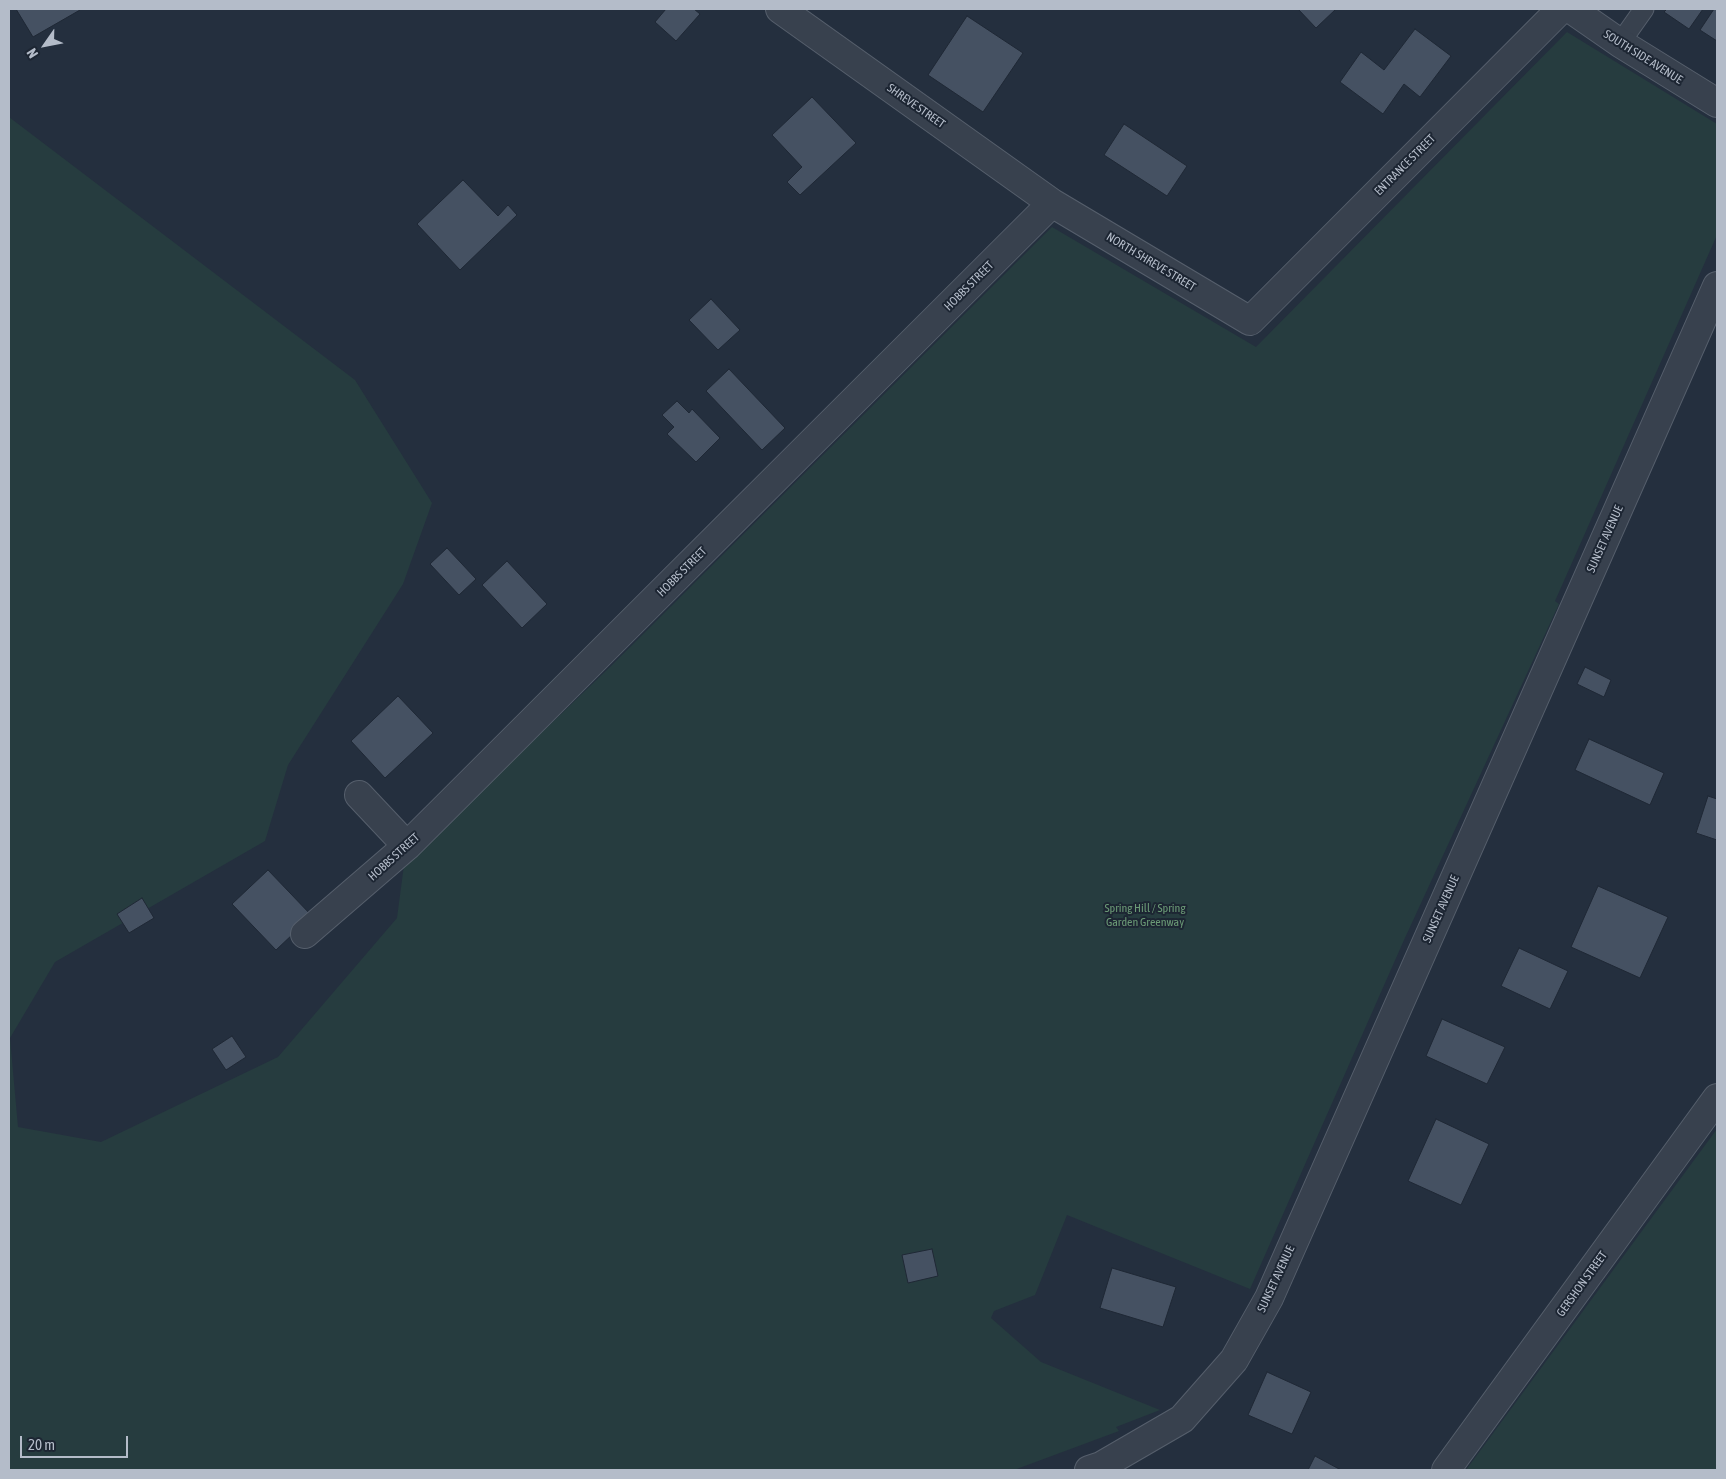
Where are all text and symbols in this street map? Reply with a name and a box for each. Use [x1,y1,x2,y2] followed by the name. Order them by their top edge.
[20,20,70,70] north arrow
[1601,27,1685,87] street label: SOUTH SIDE AVENUE
[23,45,41,61] text: N
[884,81,948,131] street label: SHREVE STREET
[1371,131,1439,199] street label: ENTRANCE STREET
[1104,230,1198,294] street label: NORTH SHREVE STREET
[941,258,997,314] street label: HOBBS STREET
[1584,503,1626,575] street label: SUNSET AVENUE
[654,544,710,600] street label: HOBBS STREET
[365,830,423,884] street label: HOBBS STREET
[1420,873,1462,945] street label: SUNSET AVENUE
[1104,901,1186,929] park label: Spring Hill / Spring Garden Greenway
[1254,1243,1298,1315] street label: SUNSET AVENUE
[1554,1249,1610,1319] street label: GERSHON STREET
[22,1426,130,1458] scale bar
[28,1436,55,1453] text: 20 m

